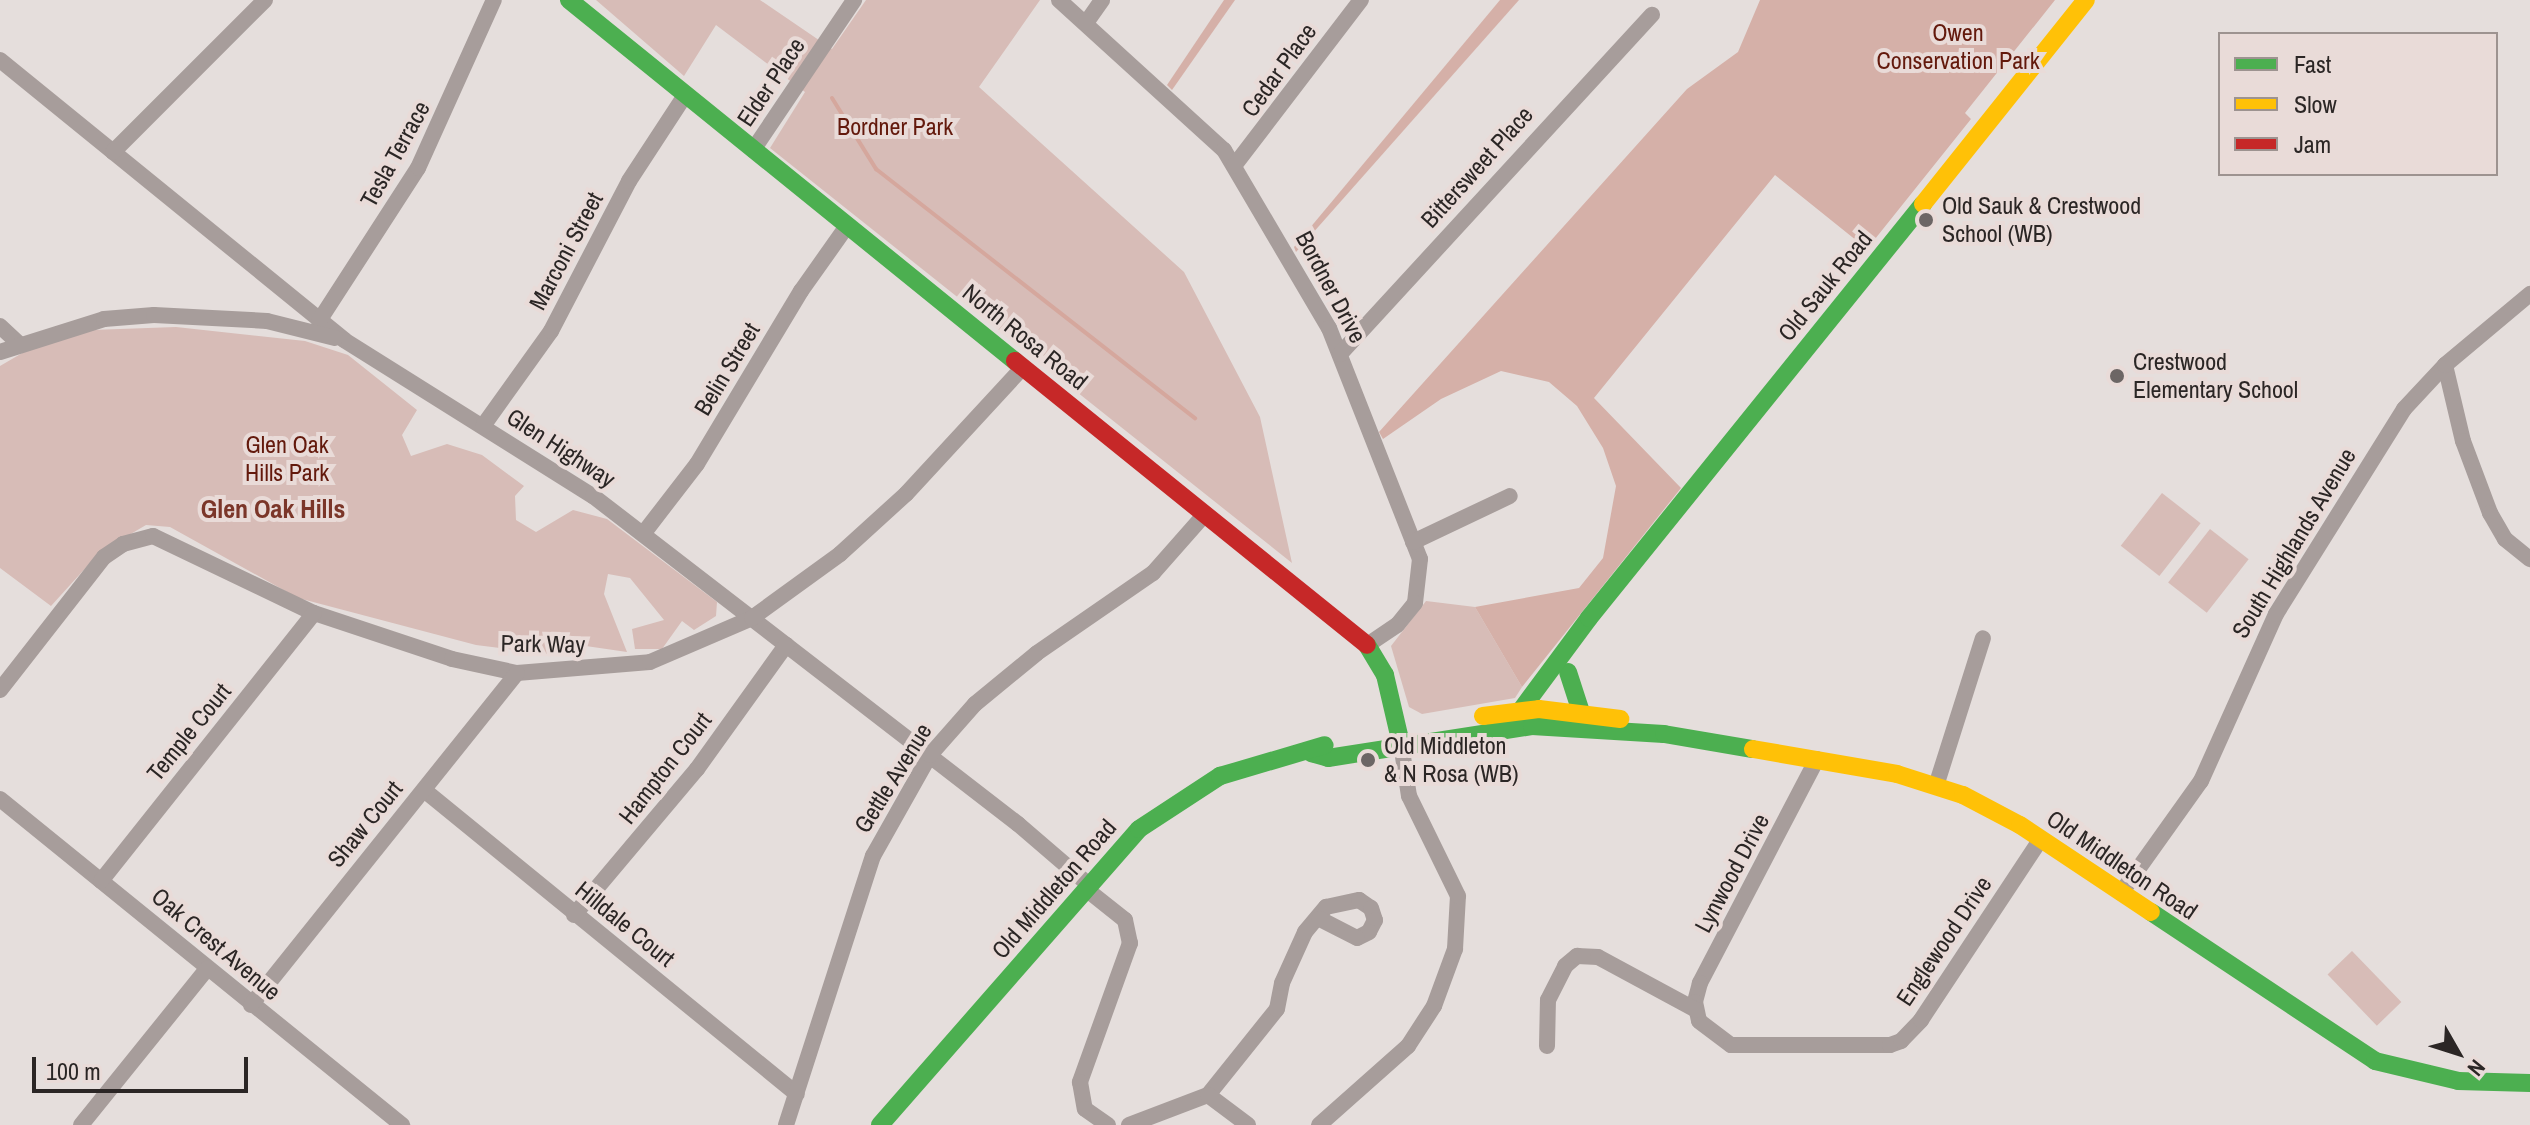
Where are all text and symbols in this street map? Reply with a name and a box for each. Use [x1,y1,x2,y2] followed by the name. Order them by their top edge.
[1236,18,1322,122] street label: Cedar Place
[1877,19,2039,75] park label: Owen Conservation Park
[731,32,811,132] street label: Elder Place
[2218,32,2498,176] legend
[2294,48,2331,80] text: Fast
[2294,88,2337,120] text: Slow
[354,96,436,212] street label: Tesla Terrace
[1415,100,1539,234] street label: Bittersweet Place
[837,113,953,141] park label: Bordner Park
[2294,128,2331,160] text: Jam
[523,187,609,315] street label: Marconi Street
[1942,192,2141,248] place label: Old Sauk & Crestwood School (WB)
[1917,211,1935,229] marker: Old Sauk & Crestwood School (WB)
[1772,225,1878,347] street label: Old Sauk Road
[1290,226,1372,348] street label: Bordner Drive
[957,278,1093,396] street label: North Rosa Road
[688,318,766,420] street label: Belin Street
[2133,348,2298,404] place label: Crestwood Elementary School
[2108,367,2126,385] marker: Crestwood Elementary School
[501,402,621,494] street label: Glen Highway
[245,431,329,487] park label: Glen Oak Hills Park
[2226,442,2362,644] street label: South Highlands Avenue
[201,493,345,525] district label: Glen Oak Hills
[500,629,586,659] street label: Park Way
[141,677,237,787] street label: Temple Court
[613,707,717,829] street label: Hampton Court
[848,718,938,838] street label: Gettle Avenue
[1384,732,1518,788] place label: Old Middleton & N Rosa (WB)
[1359,751,1377,769] marker: Old Middleton & N Rosa (WB)
[321,775,409,873] street label: Shaw Court
[2041,804,2203,926] street label: Old Middleton Road
[1689,809,1775,937] street label: Lynwood Drive
[986,814,1122,964] street label: Old Middleton Road
[1890,871,1998,1011] street label: Englewood Drive
[570,875,680,973] street label: Hilldale Court
[145,881,287,1007] street label: Oak Crest Avenue
[2418,1013,2498,1093] north arrow
[36,1041,252,1091] scale bar
[2461,1054,2492,1083] text: N
[46,1055,101,1087] text: 100 m

